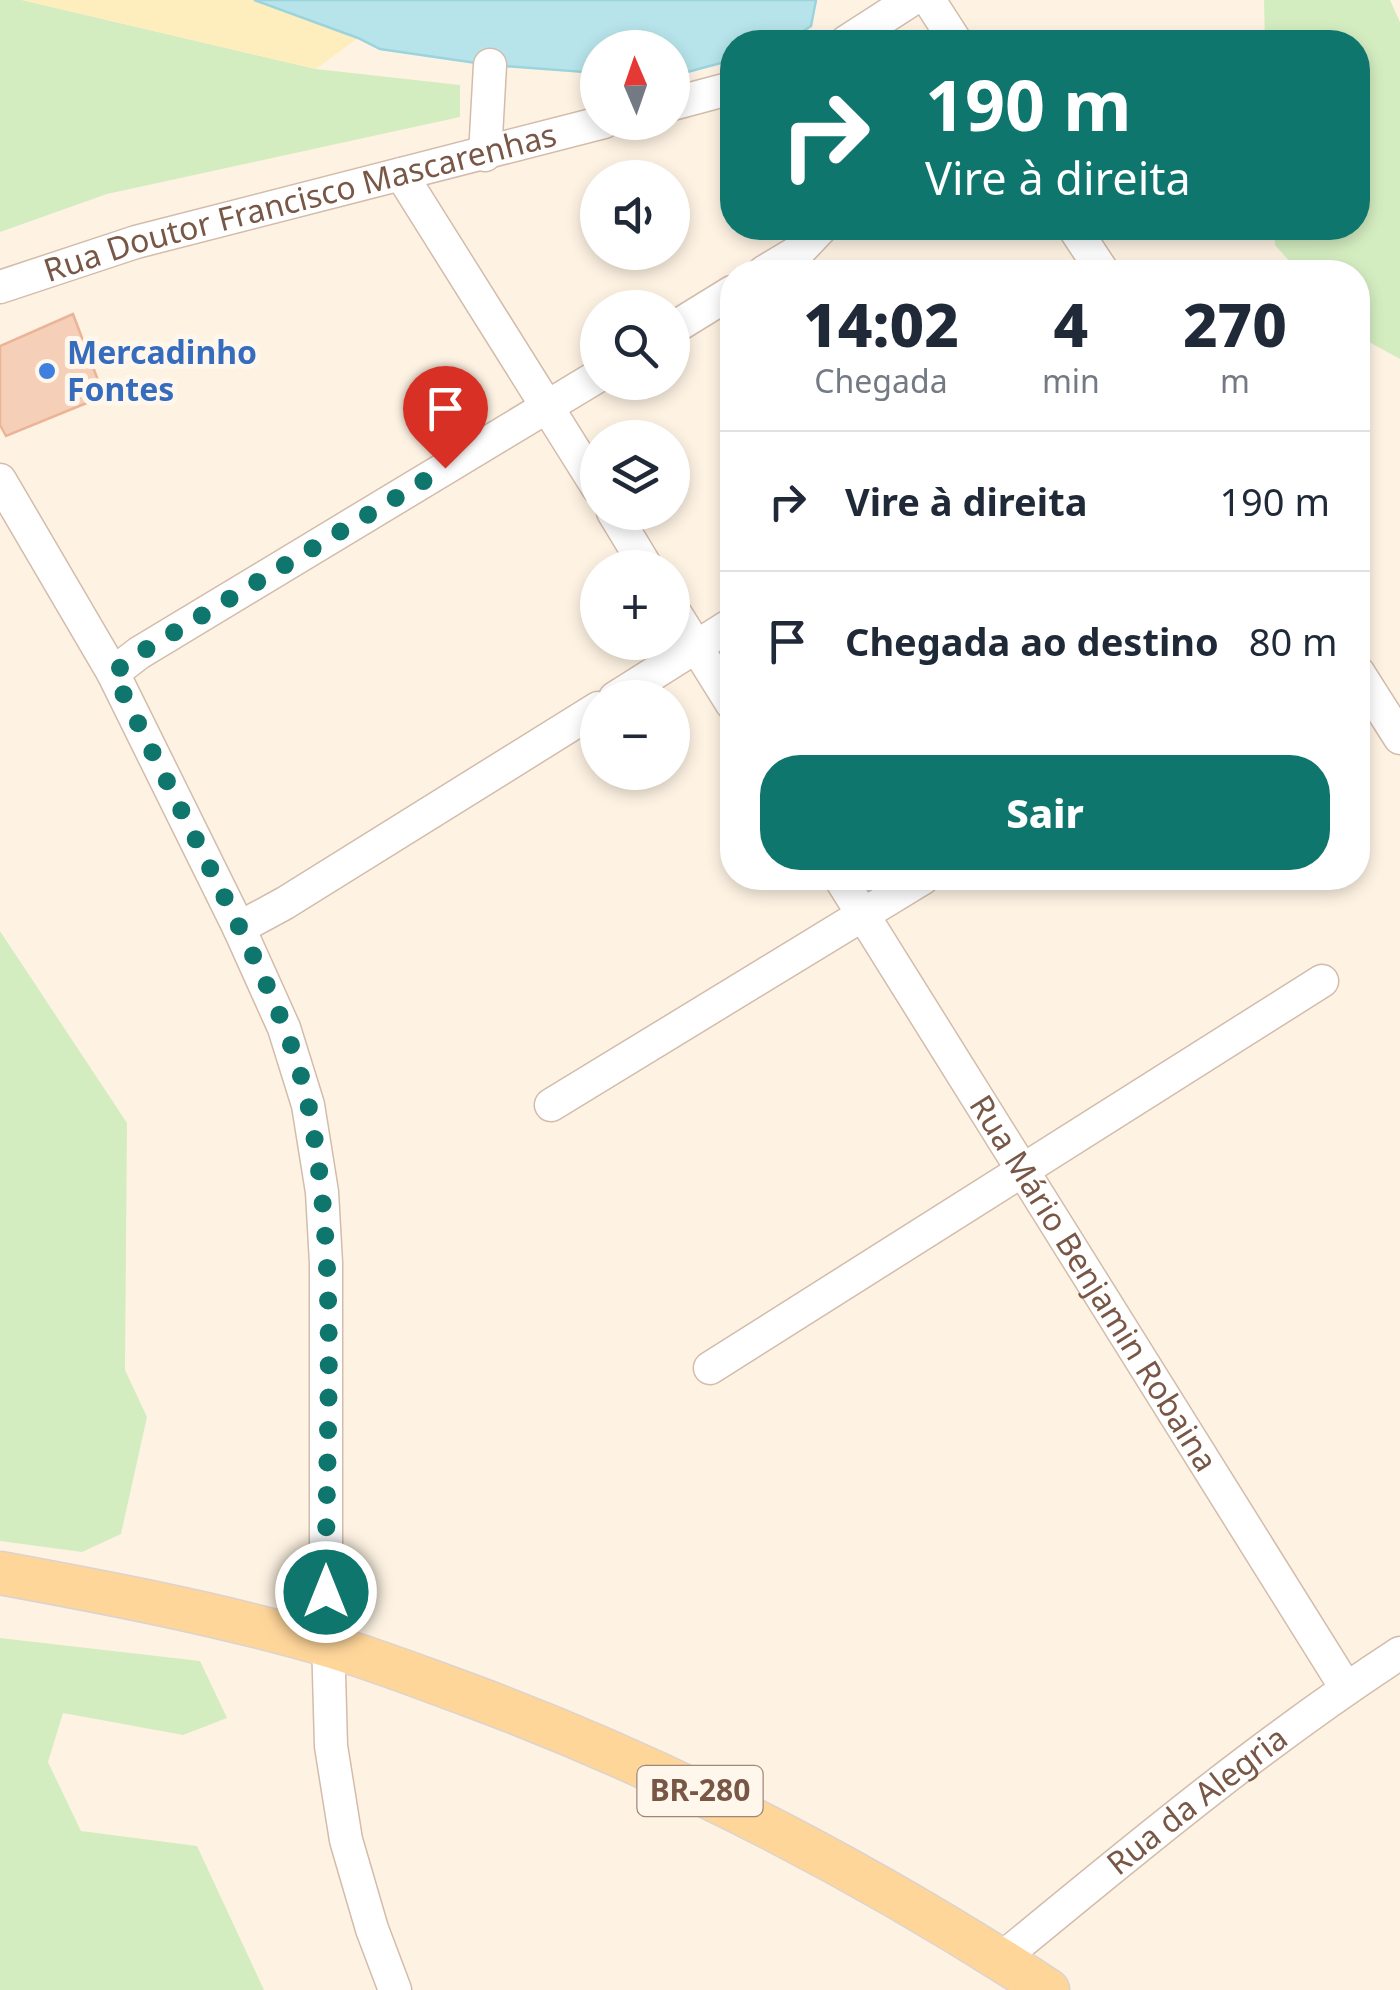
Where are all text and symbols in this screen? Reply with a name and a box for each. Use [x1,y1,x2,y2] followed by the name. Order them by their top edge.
[580,30,690,140] north arrow
[580,30,690,790] map controls
[925,56,1132,152] text: 190 m
[760,70,890,200] icon: right
[38,112,561,291] street label: Rua Doutor Francisco Mascarenhas
[925,147,1191,208] text: Vire à direita
[580,160,690,270] button: sound
[803,283,959,365] text: 14:02
[1054,283,1088,365] text: 4
[1183,283,1287,365] text: 270
[580,290,690,400] button: search
[67,330,257,410] place label: Mercadinho Fontes
[814,359,948,402] text: Chegada
[1042,359,1100,402] text: min
[1220,359,1250,402] text: m
[36,360,58,382] marker: Mercadinho Fontes
[403,366,488,469] pin
[418,381,473,436] icon: arrive
[580,420,690,530] button: layers
[760,474,815,529] icon: right
[845,475,1087,527] text: Vire à direita
[1219,475,1330,527] text: 190 m
[580,550,690,660] button: +
[760,614,815,669] icon: arrive
[845,615,1219,667] text: Chegada ao destino
[1249,615,1338,667] text: 80 m
[580,680,690,790] button: −
[760,755,1330,870] button: Sair
[961,1086,1228,1479] street label: Rua Mário Benjamin Robaina
[274,1540,378,1644] position arrow
[1097,1716,1295,1884] street label: Rua da Alegria
[638,1766,762,1816] road number: BR-280

